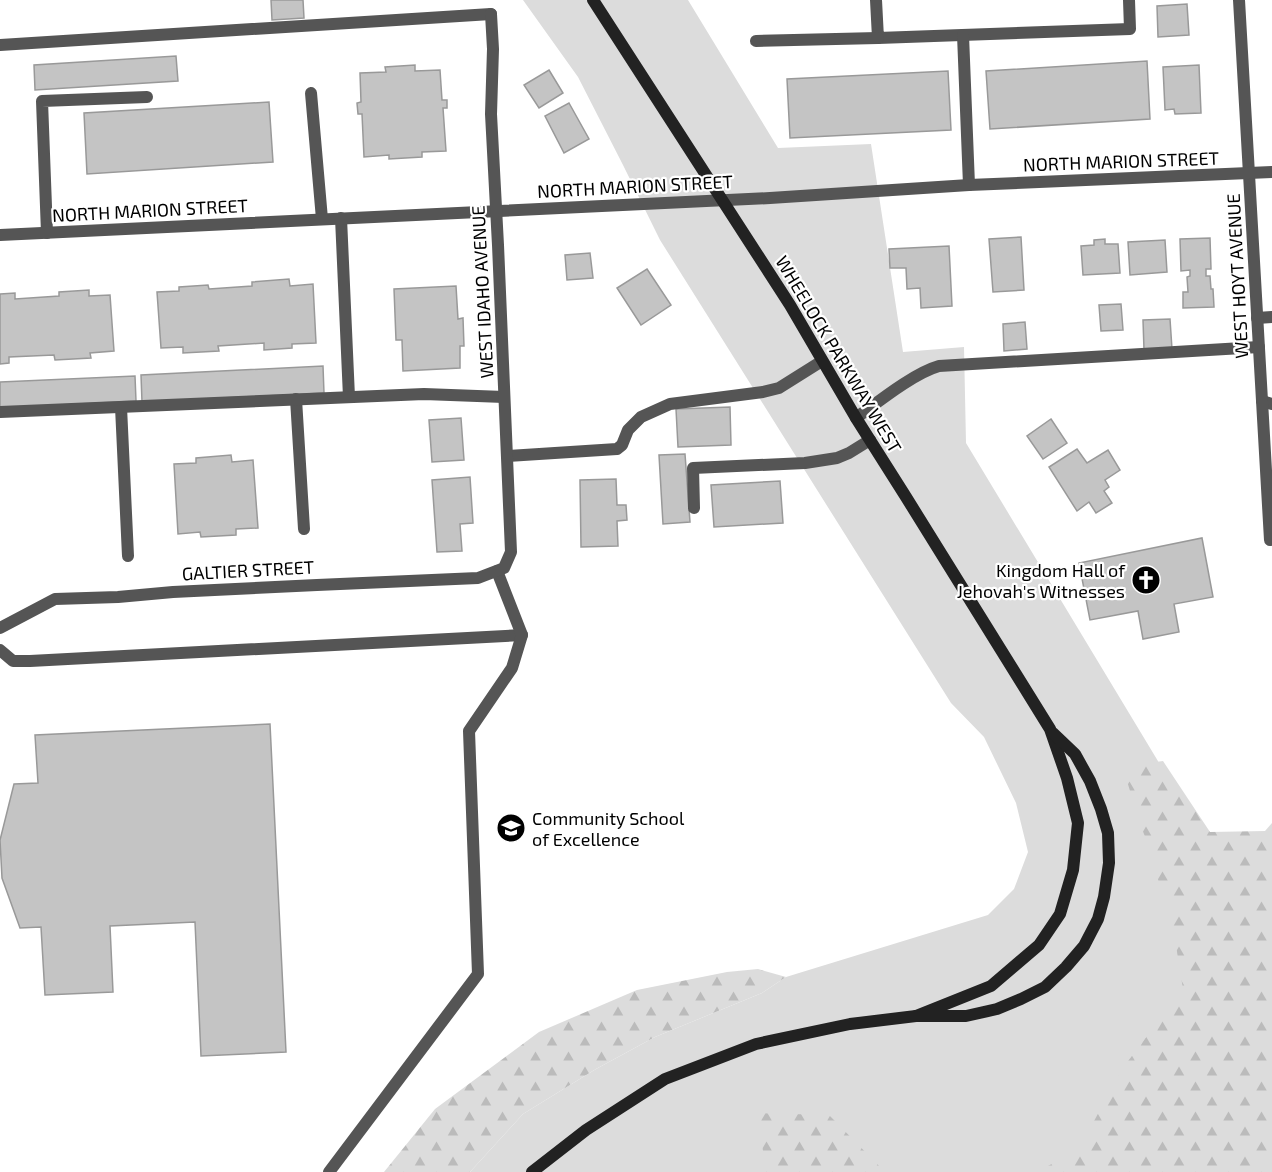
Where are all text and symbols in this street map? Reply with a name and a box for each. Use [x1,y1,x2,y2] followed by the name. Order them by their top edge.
[1023,147,1220,175] street label: NORTH MARION STREET
[537,170,734,202] street label: NORTH MARION STREET
[1222,193,1252,359] street label: WEST HOYT AVENUE
[52,194,249,226] street label: NORTH MARION STREET
[466,205,498,379] street label: WEST IDAHO AVENUE
[771,251,907,457] street label: WHEELOCK PARKWAY WEST
[181,556,315,584] street label: GALTIER STREET
[957,559,1126,602] place label: Kingdom Hall of Jehovah's Witnesses
[1130,564,1162,596] church icon: Kingdom Hall of Jehovah's Witnesses
[532,807,685,850] place label: Community School of Excellence
[495,812,527,844] school or university icon: Community School of Excellence

